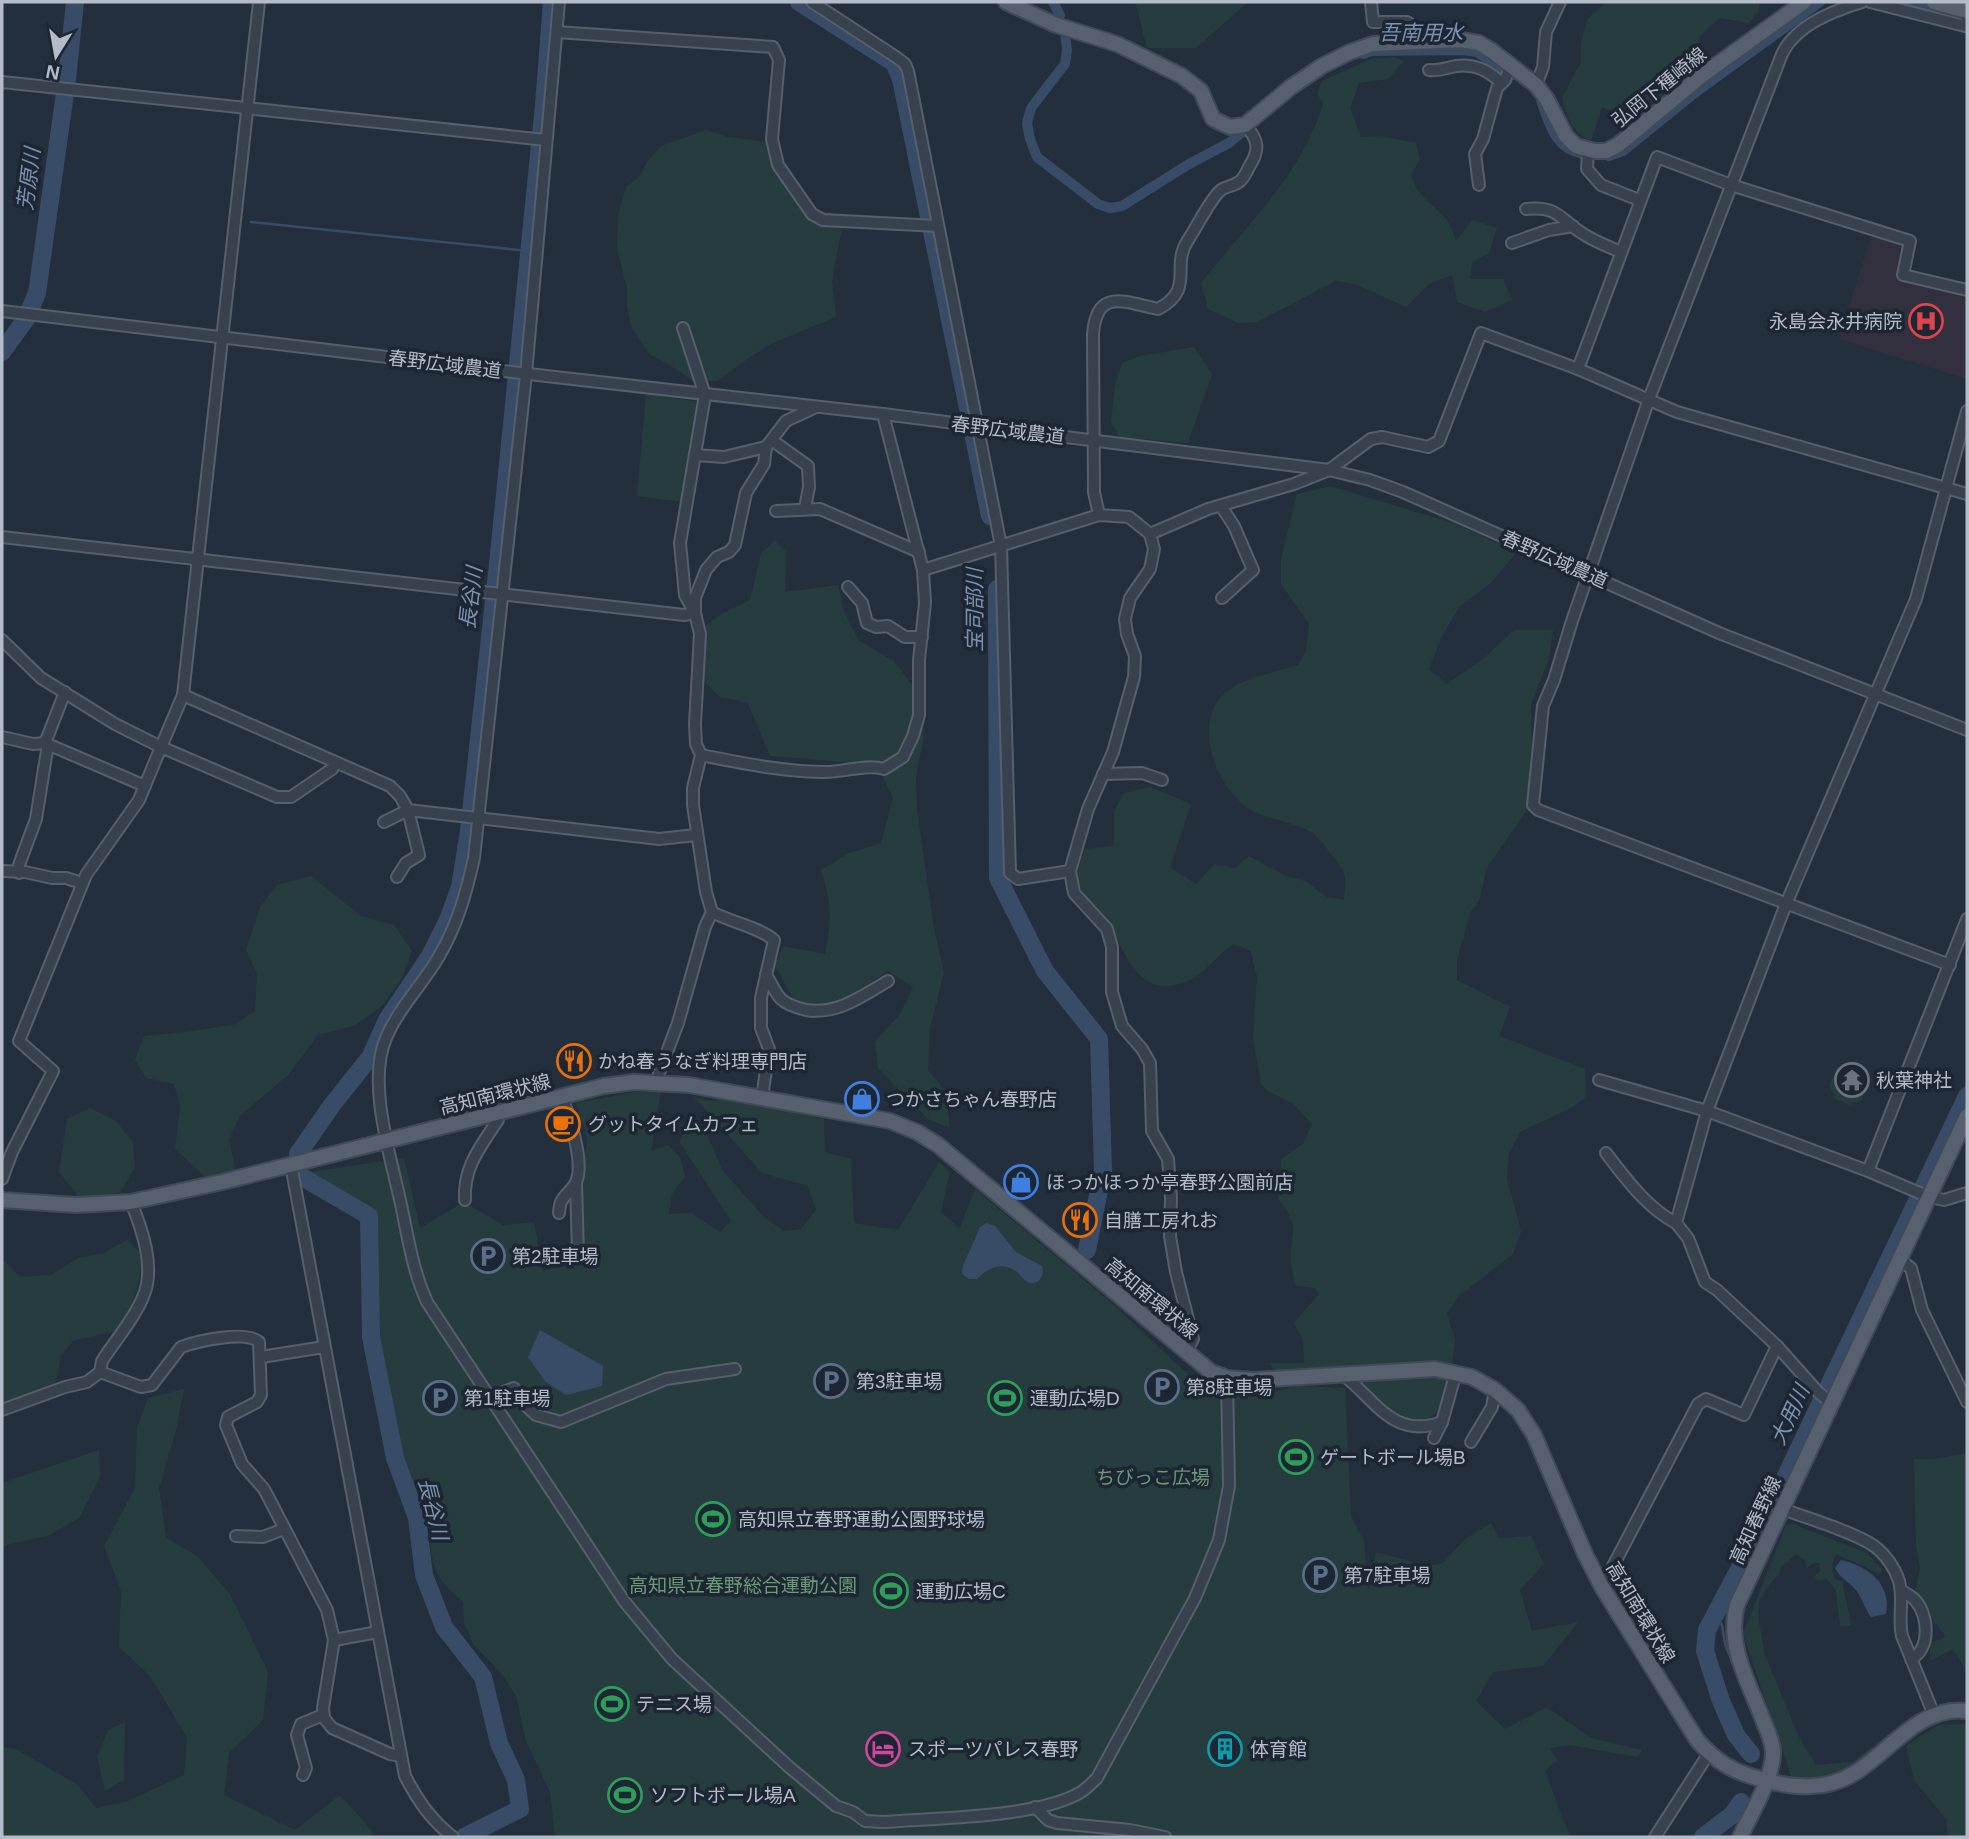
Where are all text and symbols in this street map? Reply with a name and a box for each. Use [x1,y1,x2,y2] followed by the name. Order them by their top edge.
[21,21,91,91] north arrow
[1379,21,1465,44] water label: 吾南用水
[1608,43,1710,131] street label: 弘岡下種崎線
[44,61,62,84] text: N
[13,144,44,212] water label: 芳原川
[1907,302,1945,340] hospital icon: 永島会永井病院
[1769,311,1902,332] place label: 永島会永井病院
[387,347,503,382] street label: 春野広域農道
[950,413,1066,448] street label: 春野広域農道
[1498,527,1611,592] street label: 春野広域農道
[455,563,486,631] water label: 長谷川
[963,566,986,652] water label: 宝司部川
[555,1042,593,1080] restaurant icon: かね春うなぎ料理専門店
[598,1051,807,1072] place label: かね春うなぎ料理専門店
[1833,1061,1871,1099] temple icon: 秋葉神社
[1876,1070,1952,1091] place label: 秋葉神社
[437,1071,553,1118] street label: 高知南環状線
[843,1080,881,1118] shop icon: つかさちゃん春野店
[886,1089,1057,1110] place label: つかさちゃん春野店
[544,1105,582,1143] cafe icon: グットタイムカフェ
[588,1114,759,1135] place label: グットタイムカフェ
[1002,1163,1040,1201] shop icon: ほっかほっか亭春野公園前店
[1046,1172,1293,1193] place label: ほっかほっか亭春野公園前店
[1061,1201,1099,1239] restaurant icon: 自膳工房れお
[1104,1210,1218,1231] place label: 自膳工房れお
[469,1237,507,1275] parking icon: 第2駐車場
[512,1246,599,1267] place label: 第2駐車場
[1101,1254,1202,1343] street label: 高知南環状線
[812,1362,850,1400] parking icon: 第3駐車場
[1143,1368,1181,1406] parking icon: 第8駐車場
[856,1371,943,1392] place label: 第3駐車場
[1186,1377,1273,1398] place label: 第8駐車場
[421,1379,459,1417] parking icon: 第1駐車場
[986,1379,1024,1417] sports icon: 運動広場D
[1766,1380,1814,1448] water label: 大用川
[464,1388,551,1409] place label: 第1駐車場
[1030,1388,1120,1409] place label: 運動広場D
[1277,1438,1315,1476] sports icon: ゲートボール場B
[1320,1447,1466,1468] place label: ゲートボール場B
[1096,1467,1210,1488] park label: ちびっこ広場
[1726,1473,1785,1568] street label: 高知春野線
[415,1476,453,1544] water label: 長谷川
[694,1500,732,1538] sports icon: 高知県立春野運動公園野球場
[738,1509,985,1530] place label: 高知県立春野運動公園野球場
[1301,1556,1339,1594] parking icon: 第7駐車場
[1602,1558,1679,1667] street label: 高知南環状線
[1344,1565,1431,1586] place label: 第7駐車場
[872,1572,910,1610] sports icon: 運動広場C
[629,1575,857,1596] park label: 高知県立春野総合運動公園
[916,1581,1006,1602] place label: 運動広場C
[593,1685,631,1723] sports icon: テニス場
[636,1694,712,1715] place label: テニス場
[864,1730,902,1768] hotel icon: スポーツパレス春野
[1206,1730,1244,1768] building icon: 体育館
[908,1739,1079,1760] place label: スポーツパレス春野
[1250,1739,1307,1760] place label: 体育館
[606,1776,644,1814] sports icon: ソフトボール場A
[650,1785,796,1806] place label: ソフトボール場A

